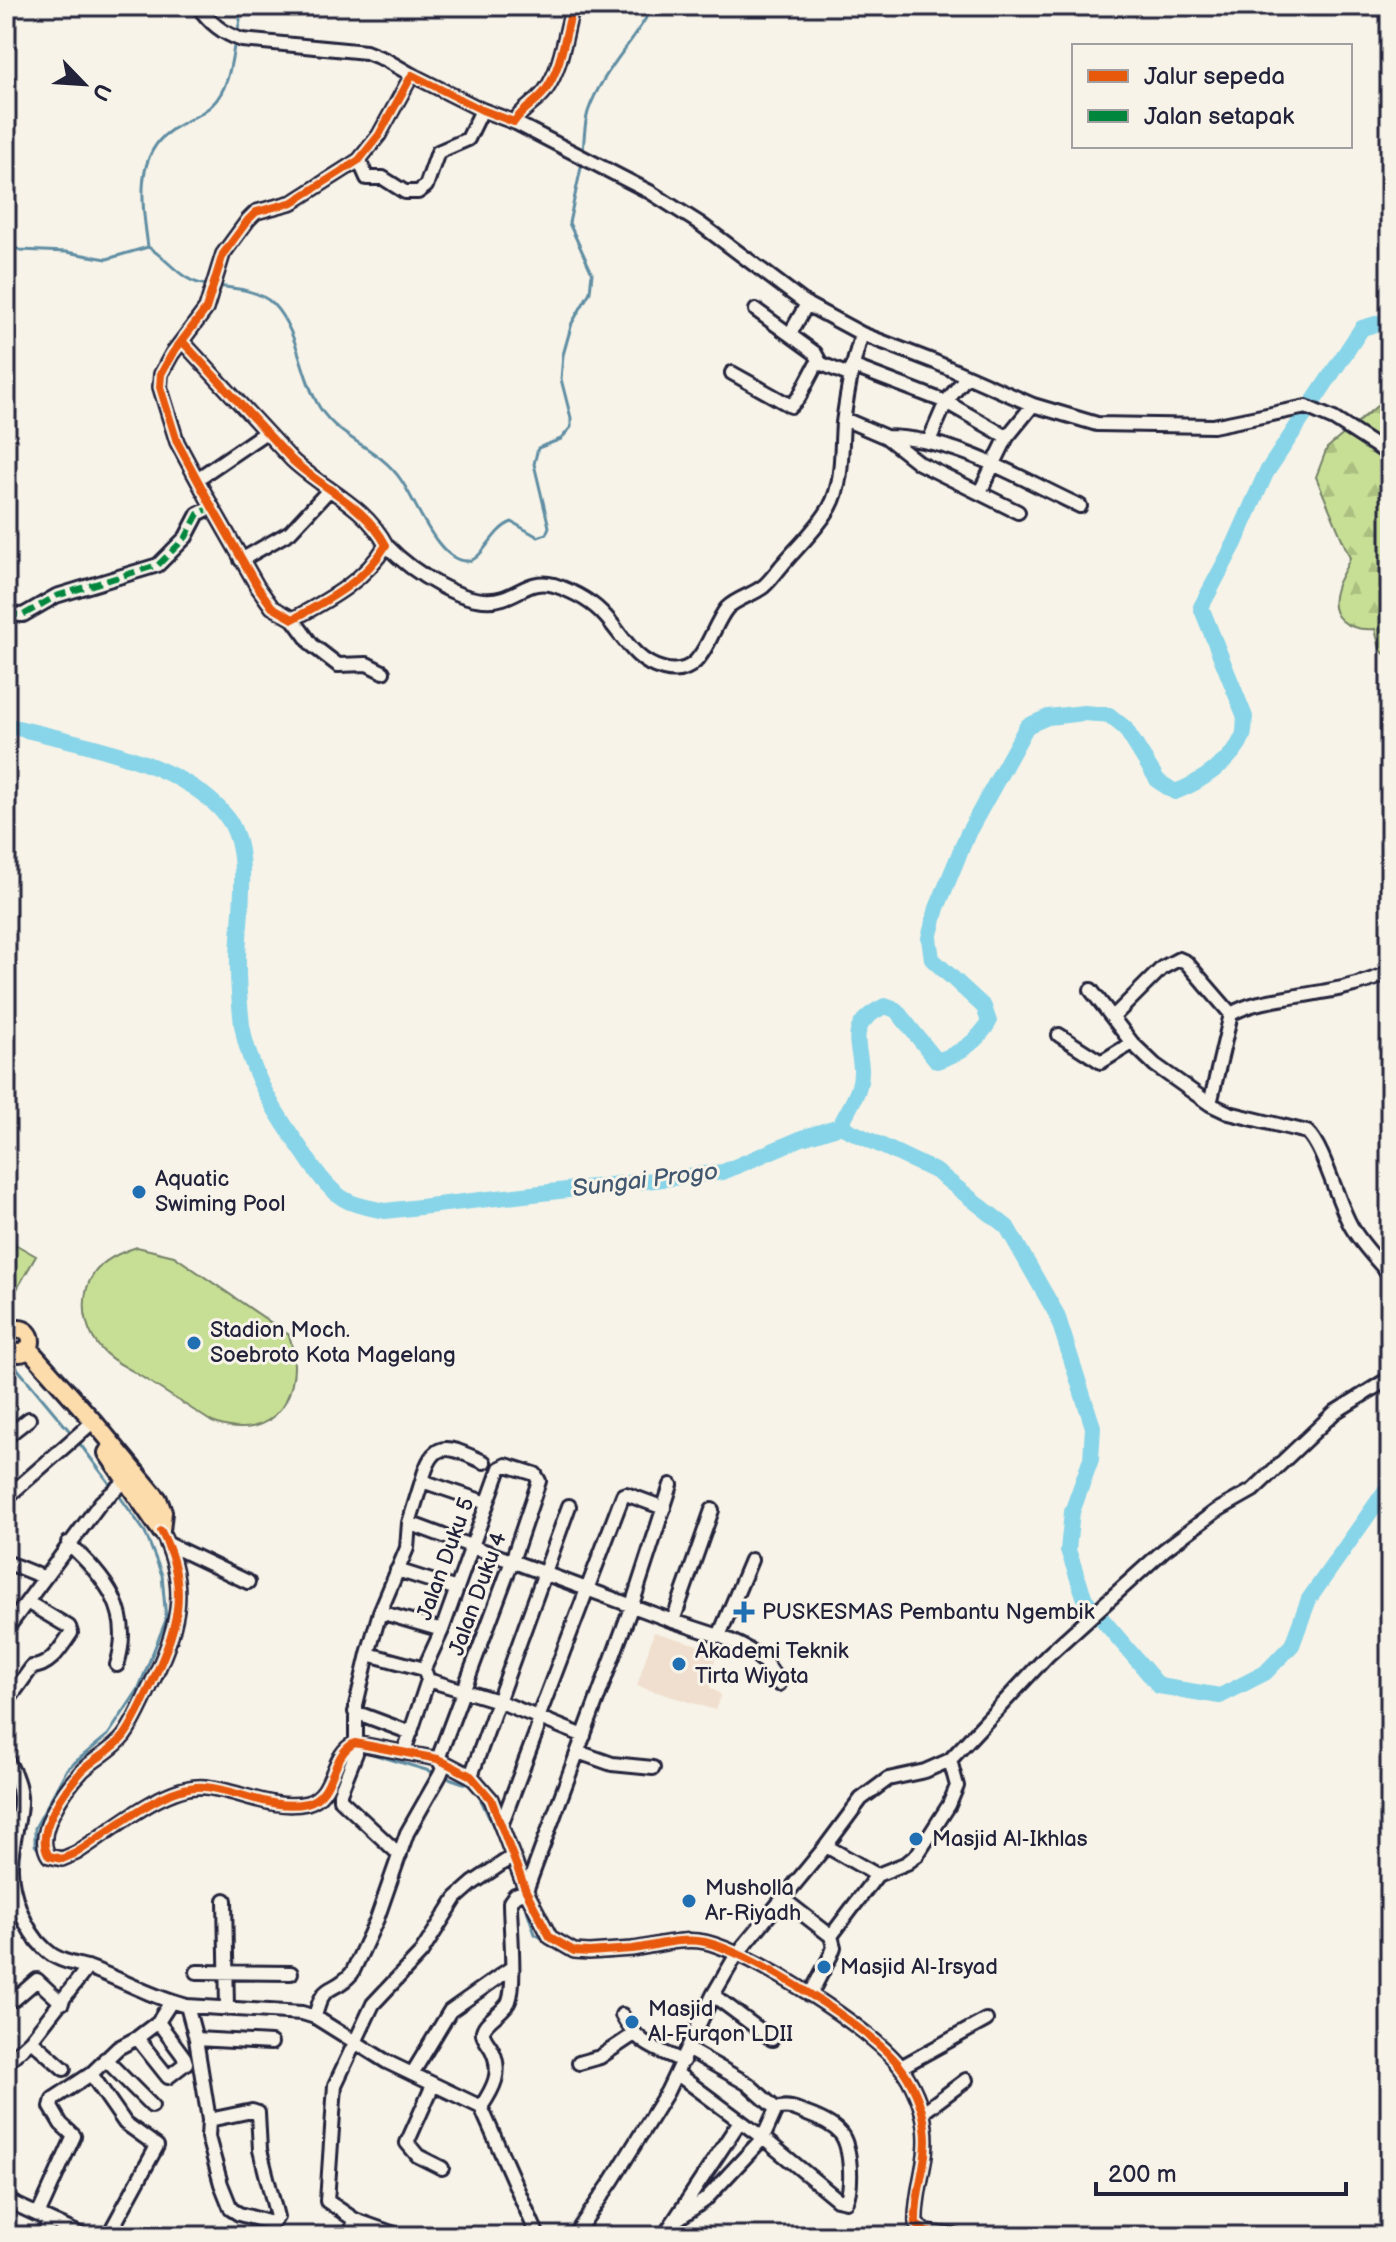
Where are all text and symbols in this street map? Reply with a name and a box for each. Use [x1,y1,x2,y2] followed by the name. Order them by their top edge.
[44,44,124,124] north arrow
[1072,44,1352,148] legend
[1144,62,1285,91] text: Jalur sepeda
[85,79,116,105] text: U
[1144,102,1294,131] text: Jalan setapak
[570,1157,720,1203] water label: Sungai Progo
[155,1166,285,1218] place label: Aquatic Swiming Pool
[130,1183,148,1201] marker: Aquatic Swiming Pool
[210,1317,456,1369] place label: Stadion Moch. Soebroto Kota Magelang
[185,1334,203,1352] marker: Stadion Moch. Soebroto Kota Magelang
[411,1494,481,1624] street label: Jalan Duku 5
[443,1528,513,1660] street label: Jalan Duku 4
[762,1599,1095,1626] place label: PUSKESMAS Pembantu Ngembik
[733,1601,755,1623] marker: PUSKESMAS Pembantu Ngembik
[695,1638,849,1690] place label: Akademi Teknik Tirta Wiyata
[670,1655,688,1673] marker: Akademi Teknik Tirta Wiyata
[932,1826,1088,1853] place label: Masjid Al-Ikhlas
[907,1830,925,1848] marker: Masjid Al-Ikhlas
[705,1875,801,1927] place label: Musholla Ar-Riyadh
[680,1892,698,1910] marker: Musholla Ar-Riyadh
[840,1954,998,1981] place label: Masjid Al-Irsyad
[815,1958,833,1976] marker: Masjid Al-Irsyad
[648,1996,793,2048] place label: Masjid Al-Furqon LDII
[623,2013,641,2031] marker: Masjid Al-Furqon LDII
[1096,2146,1346,2196] scale bar
[1108,2160,1177,2189] text: 200 m

